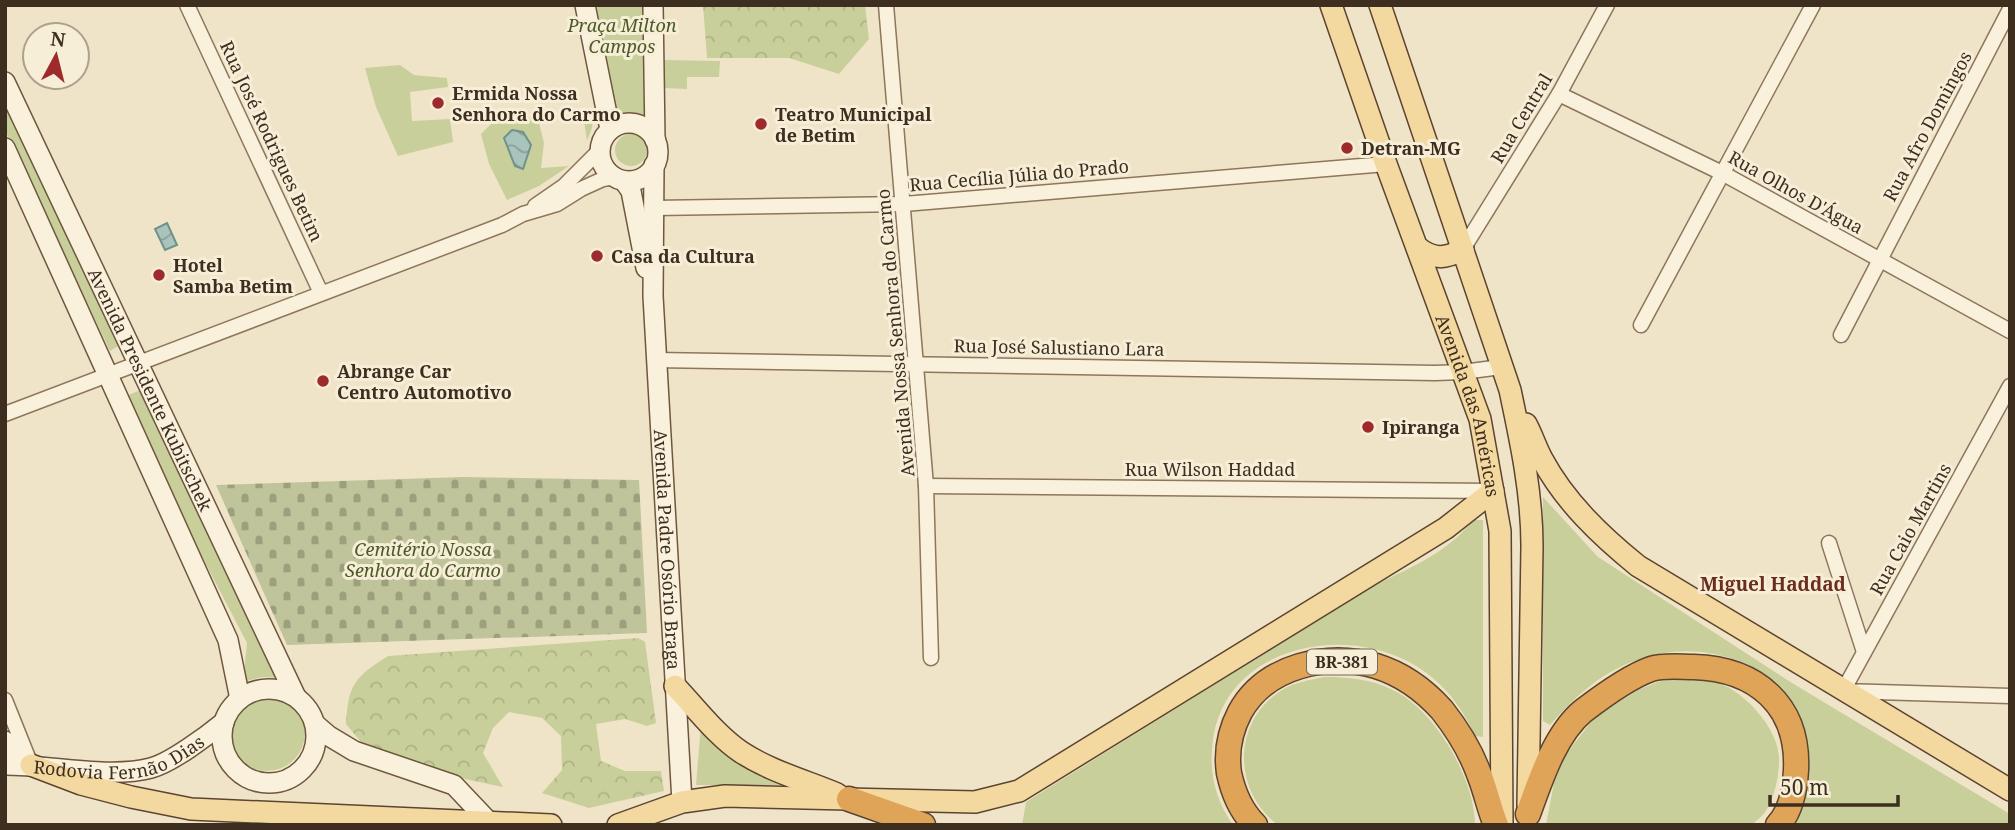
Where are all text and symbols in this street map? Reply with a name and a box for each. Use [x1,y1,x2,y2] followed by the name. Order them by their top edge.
[566,13,677,58] park label: Praça Milton Campos
[21,21,91,91] north arrow
[49,25,67,53] text: N
[215,37,329,245] street label: Rua José Rodrigues Betim
[1877,47,1977,205] street label: Rua Afro Domingos
[1485,68,1557,167] street label: Rua Central
[452,81,621,126] place label: Ermida Nossa Senhora do Carmo
[430,95,446,111] marker: Ermida Nossa Senhora do Carmo
[775,102,932,147] place label: Teatro Municipal de Betim
[753,116,769,132] marker: Teatro Municipal de Betim
[1361,136,1461,160] place label: Detran-MG
[1339,140,1355,156] marker: Detran-MG
[1724,145,1868,239] street label: Rua Olhos D'Água
[908,153,1130,197] street label: Rua Cecília Júlia do Prado
[870,188,920,478] street label: Avenida Nossa Senhora do Carmo
[611,244,755,268] place label: Casa da Cultura
[589,248,605,264] marker: Casa da Cultura
[173,253,293,298] place label: Hotel Samba Betim
[83,264,218,515] street label: Avenida Presidente Kubitschek
[151,267,167,283] marker: Hotel Samba Betim
[1430,311,1506,499] street label: Avenida das Américas
[953,333,1165,361] street label: Rua José Salustiano Lara
[337,359,512,404] place label: Abrange Car Centro Automotivo
[315,373,331,389] marker: Abrange Car Centro Automotivo
[1382,415,1460,439] place label: Ipiranga
[1360,419,1376,435] marker: Ipiranga
[649,429,686,671] street label: Avenida Padre Osório Braga
[1125,457,1295,481] street label: Rua Wilson Haddad
[1864,459,1956,599] street label: Rua Caio Martins
[345,537,501,582] park label: Cemitério Nossa Senhora do Carmo
[1700,571,1847,597] district label: Miguel Haddad
[1307,650,1377,674] road number: BR-381
[33,729,209,784] street label: Rodovia Fernão Dias
[1770,764,1898,808] scale bar
[1780,773,1829,801] text: 50 m

